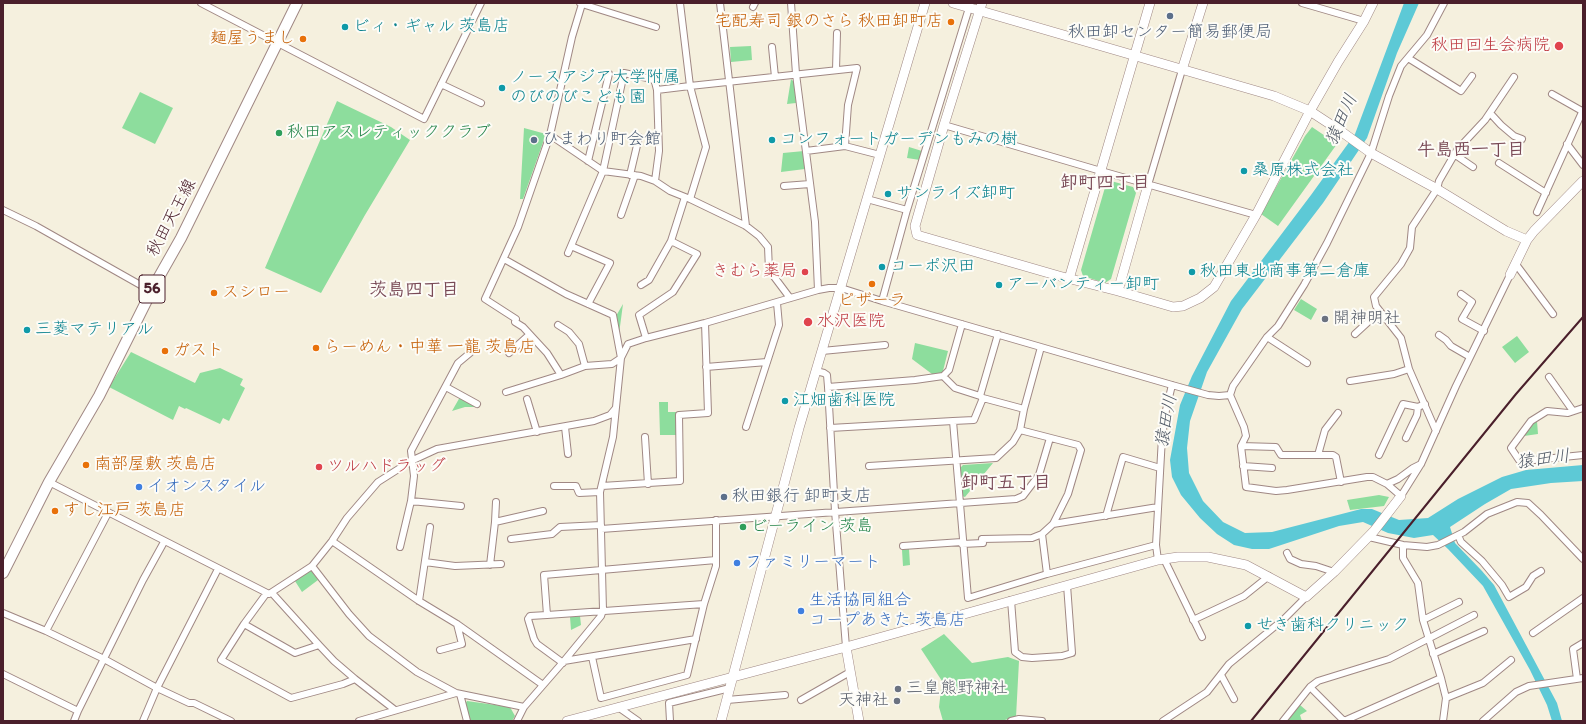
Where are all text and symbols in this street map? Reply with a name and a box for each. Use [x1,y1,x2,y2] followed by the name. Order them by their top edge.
[1165,11,1175,21] marker: 秋田卸センター簡易郵便局
[714,12,943,32] place label: 宅配寿司 銀のさら 秋田卸町店
[353,17,510,37] place label: ビィ・ギャル 茨島店
[946,17,956,27] marker: 宅配寿司 銀のさら 秋田卸町店
[340,22,350,32] marker: ビィ・ギャル 茨島店
[1068,23,1272,43] place label: 秋田卸センター簡易郵便局
[210,29,295,49] place label: 麺屋うまし
[298,34,308,44] marker: 麺屋うまし
[1431,36,1550,56] place label: 秋田回生会病院
[1553,40,1565,52] marker: 秋田回生会病院
[510,68,680,108] place label: ノースアジア大学附属 のびのびこども園
[497,83,507,93] marker: ノースアジア大学附属 のびのびこども園
[1321,91,1363,149] water label: 猿田川
[287,123,491,143] place label: 秋田アスレティッククラブ
[274,128,284,138] marker: 秋田アスレティッククラブ
[542,130,661,150] place label: ひまわり町会館
[780,130,1018,150] place label: コンフォートガーデンもみの樹
[529,135,539,145] marker: ひまわり町会館
[767,135,777,145] marker: コンフォートガーデンもみの樹
[1417,139,1525,161] district label: 牛島西一丁目
[1252,161,1354,181] place label: 桑原株式会社
[1239,166,1249,176] marker: 桑原株式会社
[1060,172,1150,194] district label: 卸町四丁目
[143,176,201,260] street label: 秋田天王線
[896,184,1015,204] place label: サンライズ卸町
[883,189,893,199] marker: サンライズ卸町
[890,257,975,277] place label: コーポ沢田
[712,262,797,282] place label: きむら薬局
[877,262,887,272] marker: コーポ沢田
[1200,262,1370,282] place label: 秋田東北商事第二倉庫
[800,267,810,277] marker: きむら薬局
[1187,267,1197,277] marker: 秋田東北商事第二倉庫
[139,275,165,303] road number: 56
[1007,275,1159,295] place label: アーバンティー卸町
[369,279,459,301] district label: 茨島四丁目
[867,279,877,289] marker: ピザーラ
[994,280,1004,290] marker: アーバンティー卸町
[222,283,290,303] place label: スシロー
[209,288,219,298] marker: スシロー
[838,291,906,311] place label: ピザーラ
[1333,309,1401,329] place label: 開神明社
[817,312,885,332] place label: 水沢医院
[1320,314,1330,324] marker: 開神明社
[802,316,814,328] marker: 水沢医院
[35,320,154,340] place label: 三菱マテリアル
[22,325,32,335] marker: 三菱マテリアル
[324,338,536,358] place label: らーめん・中華 一龍 茨島店
[173,341,224,361] place label: ガスト
[311,343,321,353] marker: らーめん・中華 一龍 茨島店
[160,346,170,356] marker: ガスト
[793,391,895,411] place label: 江畑歯科医院
[1152,393,1182,449] water label: 猿田川
[780,396,790,406] marker: 江畑歯科医院
[1515,446,1571,474] water label: 猿田川
[94,455,217,475] place label: 南部屋敷 茨島店
[327,457,446,477] place label: ツルハドラッグ
[81,460,91,470] marker: 南部屋敷 茨島店
[314,462,324,472] marker: ツルハドラッグ
[961,472,1051,494] district label: 卸町五丁目
[147,477,266,497] place label: イオンスタイル
[134,482,144,492] marker: イオンスタイル
[732,487,872,507] place label: 秋田銀行 卸町支店
[719,492,729,502] marker: 秋田銀行 卸町支店
[63,501,186,521] place label: すし江戸 茨島店
[50,506,60,516] marker: すし江戸 茨島店
[751,517,873,537] place label: ビーライン 茨島
[738,522,748,532] marker: ビーライン 茨島
[745,553,881,573] place label: ファミリーマート
[732,558,742,568] marker: ファミリーマート
[809,591,966,631] place label: 生活協同組合 コープあきた 茨島店
[796,606,806,616] marker: 生活協同組合 コープあきた 茨島店
[1256,616,1409,636] place label: せき歯科クリニック
[1243,621,1253,631] marker: せき歯科クリニック
[906,679,1008,699] place label: 三皇熊野神社
[893,684,903,694] marker: 三皇熊野神社
[838,691,889,711] place label: 天神社
[892,696,902,706] marker: 天神社

